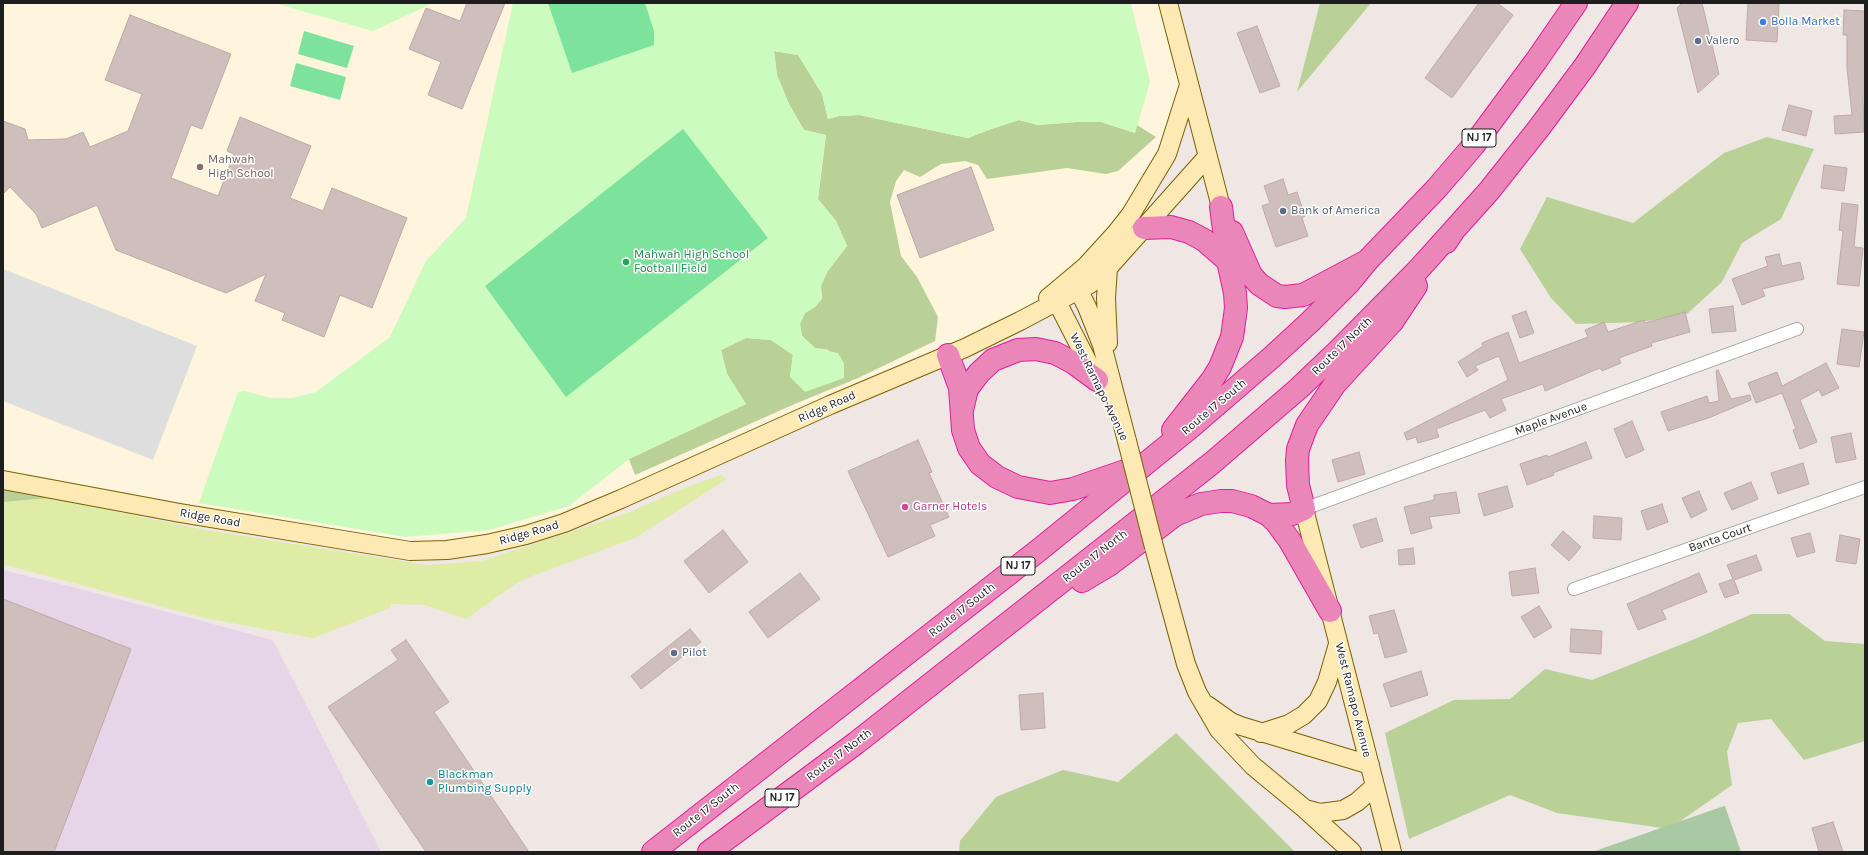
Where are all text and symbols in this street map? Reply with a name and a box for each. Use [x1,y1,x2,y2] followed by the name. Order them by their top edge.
[1771,15,1840,29] place label: Bolla Market
[1758,17,1768,27] marker: Bolla Market
[1706,34,1739,48] place label: Valero
[1693,36,1703,46] marker: Valero
[1462,129,1496,147] road number: NJ 17
[208,153,274,181] place label: Mahwah High School
[195,162,205,172] marker: Mahwah High School
[1291,204,1380,218] place label: Bank of America
[1278,206,1288,216] marker: Bank of America
[634,248,749,276] place label: Mahwah High School Football Field
[621,257,631,267] marker: Mahwah High School Football Field
[1309,314,1375,378] street label: Route 17 North
[1067,331,1131,443] street label: West Ramapo Avenue
[1179,376,1249,438] street label: Route 17 South
[796,388,858,426] street label: Ridge Road
[1513,399,1589,439] street label: Maple Avenue
[913,500,987,514] place label: Garner Hotels
[900,502,910,512] marker: Garner Hotels
[178,506,242,530] street label: Ridge Road
[497,518,561,548] street label: Ridge Road
[1687,521,1753,555] street label: Banta Court
[1060,526,1130,586] street label: Route 17 North
[1001,557,1035,575] road number: NJ 17
[926,580,998,640] street label: Route 17 South
[1332,641,1374,759] street label: West Ramapo Avenue
[682,646,707,660] place label: Pilot
[669,648,679,658] marker: Pilot
[804,726,874,784] street label: Route 17 North
[438,768,532,796] place label: Blackman Plumbing Supply
[425,777,435,787] marker: Blackman Plumbing Supply
[670,780,742,840] street label: Route 17 South
[765,789,799,807] road number: NJ 17

